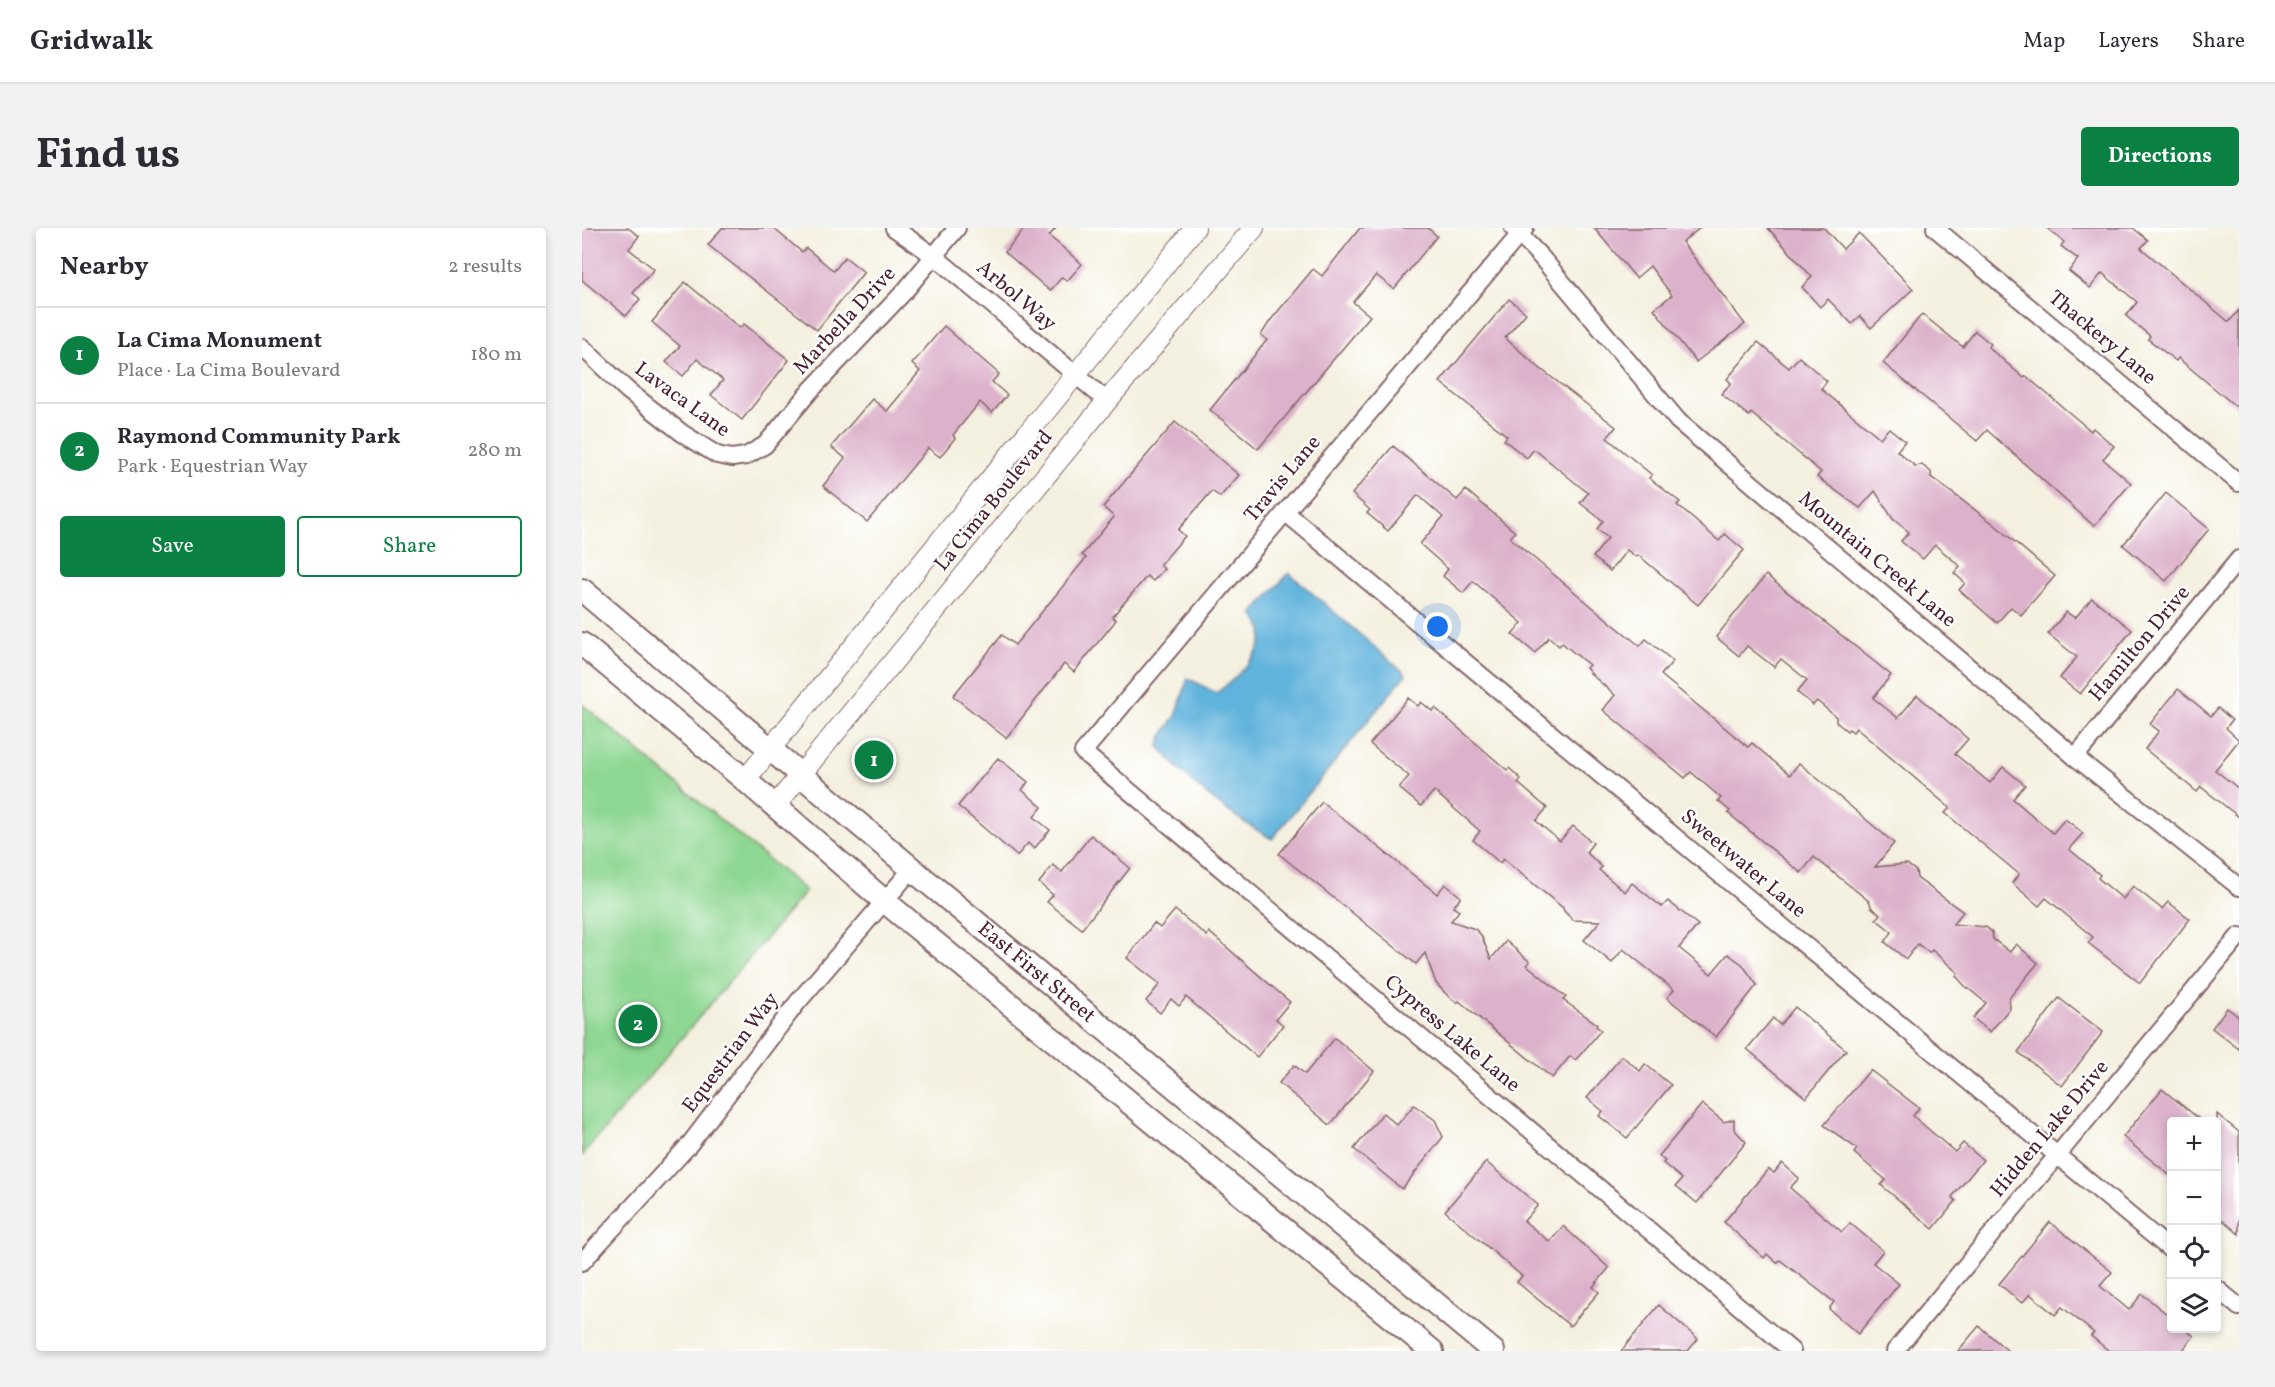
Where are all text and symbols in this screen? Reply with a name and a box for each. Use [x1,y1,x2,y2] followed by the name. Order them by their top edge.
[30,22,153,61] text: Gridwalk
[2023,27,2065,56] text: Map
[2098,27,2159,56] text: Layers
[2192,27,2245,56] text: Share
[36,127,180,186] text: Find us
[2081,127,2239,186] button: Directions
[60,249,149,285] text: Nearby
[448,253,522,281] text: 2 results
[970,254,1063,339] street label: Arbol Way
[787,260,903,382] street label: Marbella Drive
[2042,284,2162,392] street label: Thackery Lane
[117,326,322,357] text: La Cima Monument
[75,341,84,369] text: 1
[470,341,522,369] text: 180 m
[628,355,736,445] street label: Lavaca Lane
[117,357,341,385] text: Place · La Cima Boulevard
[117,422,401,453] text: Raymond Community Park
[928,424,1060,578] street label: La Cima Boulevard
[1238,429,1328,529] street label: Travis Lane
[74,437,85,465] text: 2
[467,437,522,465] text: 280 m
[117,453,308,481] text: Park · Equestrian Way
[1792,485,1962,635] street label: Mountain Creek Lane
[60,516,285,577] button: Save
[297,516,522,577] button: Share
[2083,580,2197,708] street label: Hamilton Drive
[1423,612,1452,641] your location
[854,738,894,782] pin: 1
[1674,803,1812,925] street label: Sweetwater Lane
[971,915,1102,1030] street label: East First Street
[1378,968,1526,1100] street label: Cypress Lake Lane
[676,986,787,1120] street label: Equestrian Way
[618,1002,658,1046] pin: 2
[1984,1054,2116,1204] street label: Hidden Lake Drive
[2167,1117,2221,1333] map controls
[2167,1117,2221,1171] button: +
[2167,1171,2221,1225] button: −
[2167,1225,2221,1279] button: locate
[2167,1279,2221,1333] button: layers

